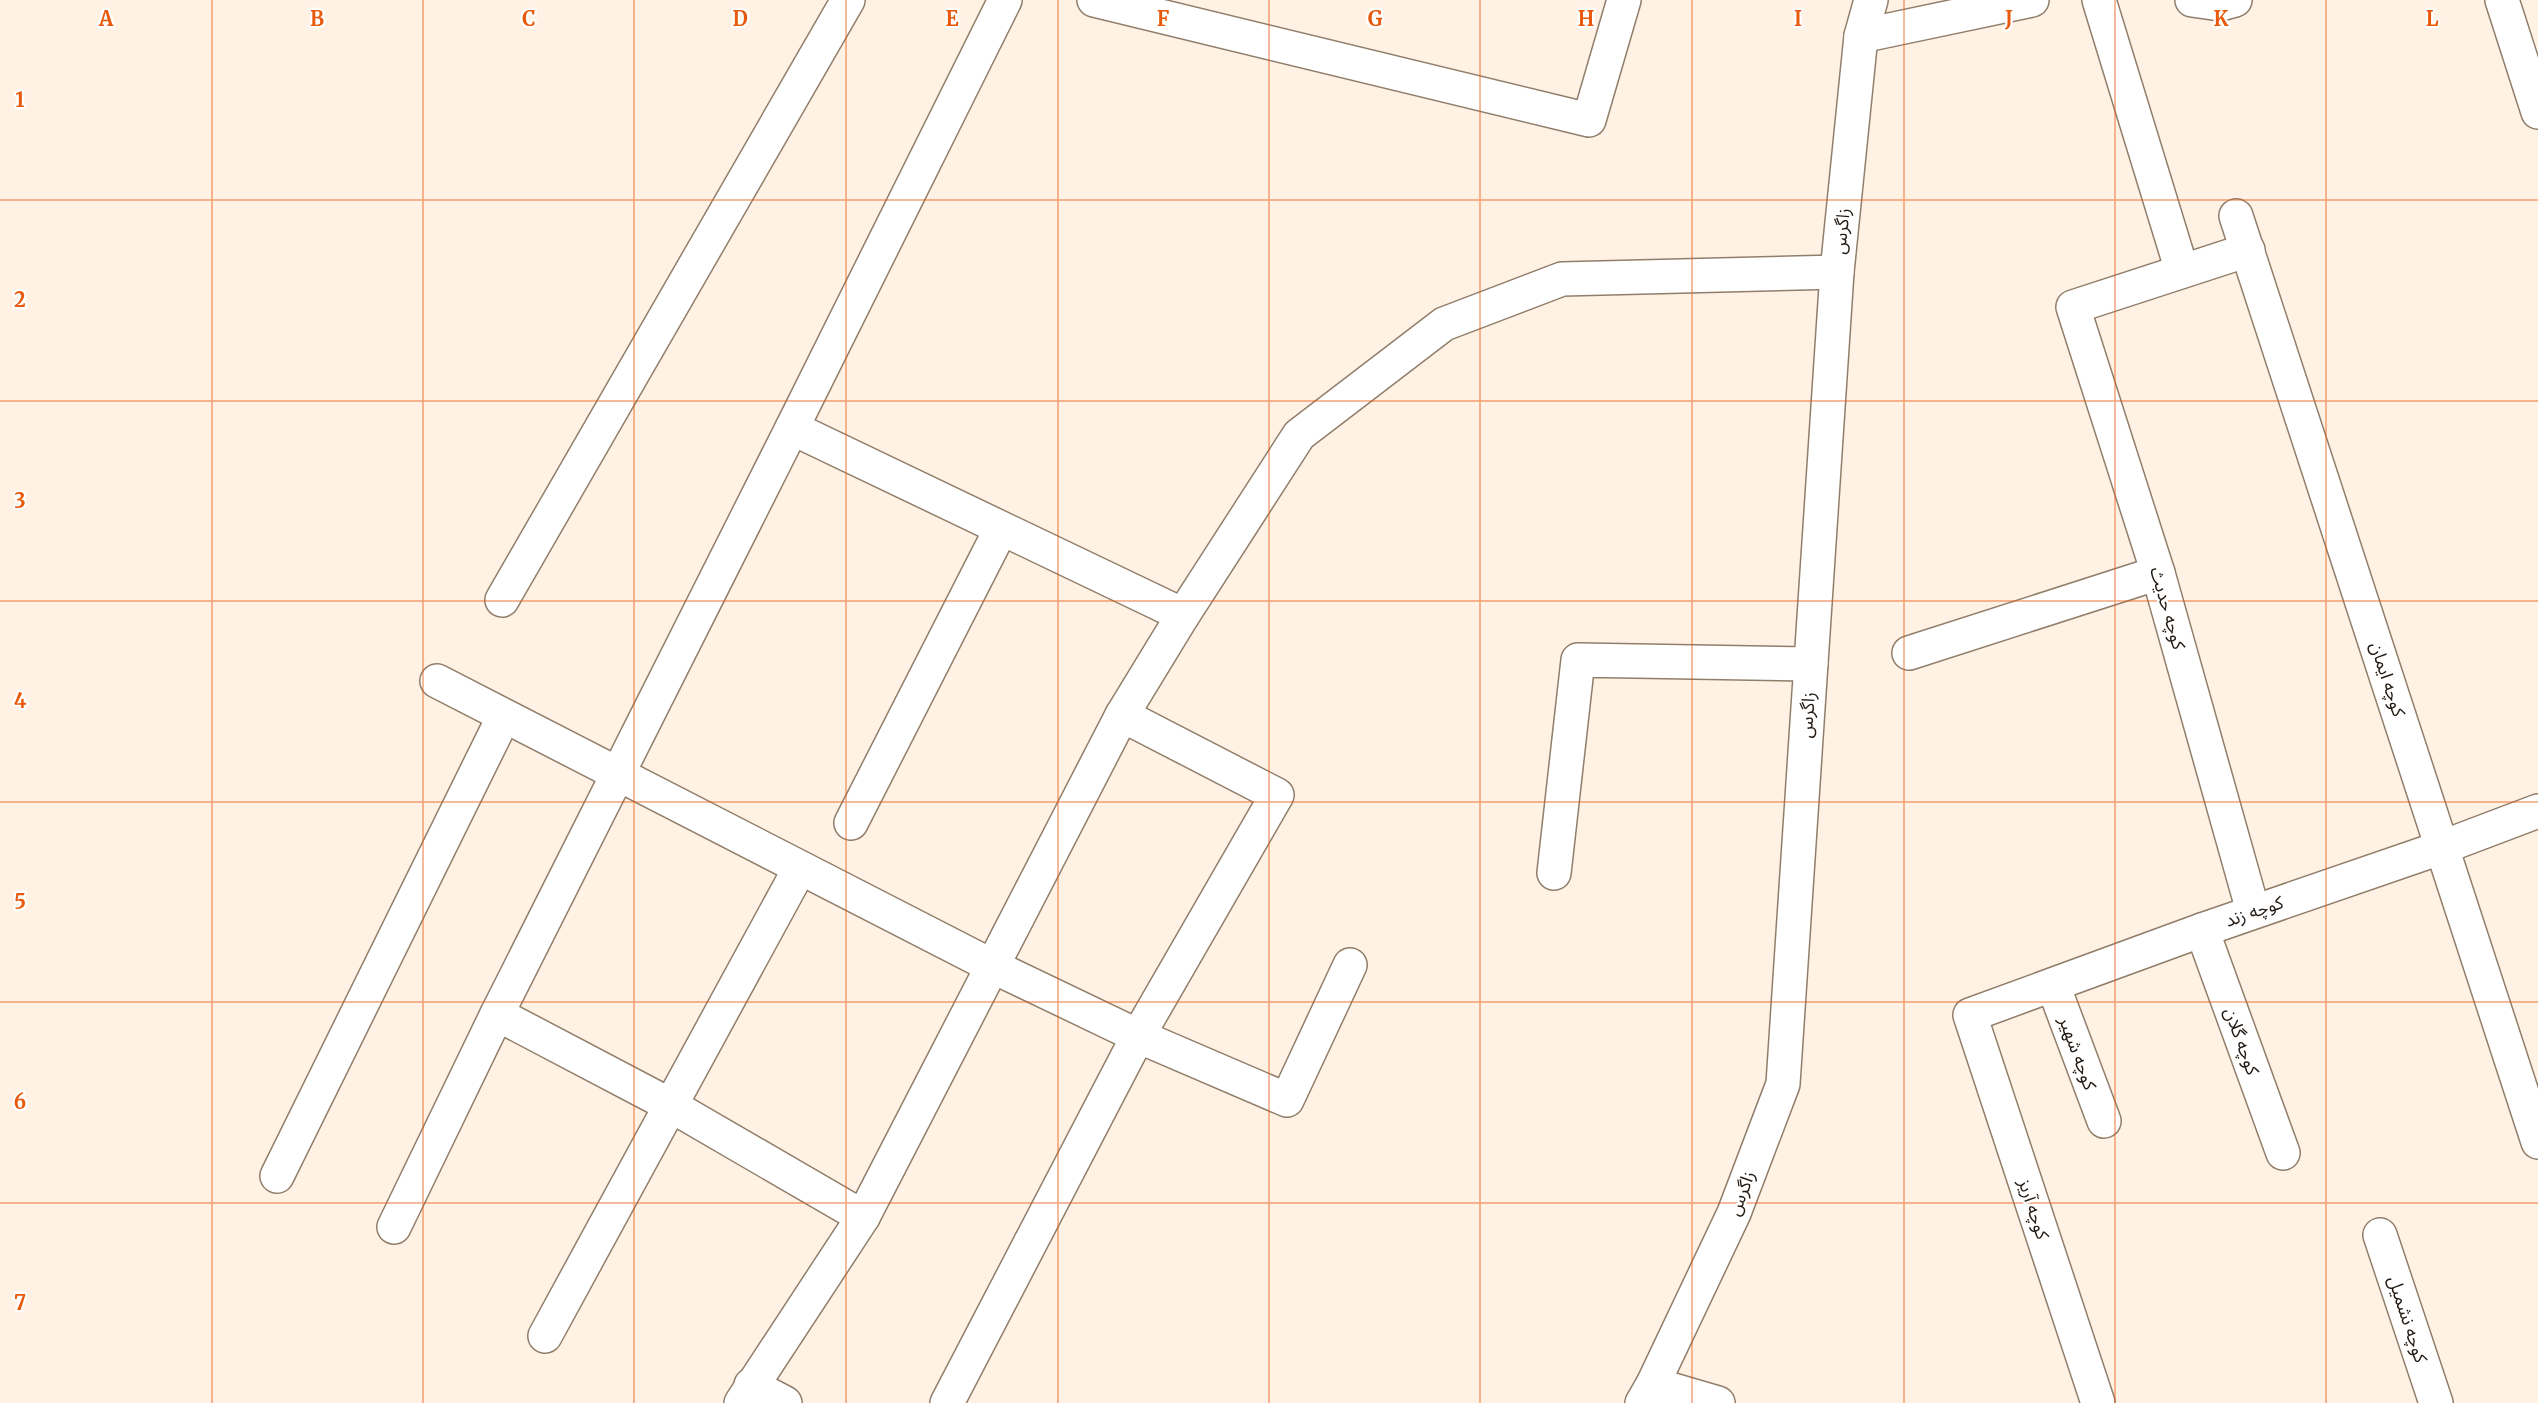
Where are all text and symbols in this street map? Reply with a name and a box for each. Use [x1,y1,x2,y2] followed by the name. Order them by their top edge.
[98,6,114,31] text: A
[310,6,324,31] text: B
[522,6,536,31] text: C
[732,6,748,31] text: D
[945,6,959,31] text: E
[1157,6,1170,31] text: F
[1368,6,1383,31] text: G
[1578,6,1594,31] text: H
[1794,6,1802,31] text: I
[2004,6,2013,31] text: J
[2214,6,2229,31] text: K
[2426,6,2439,31] text: L
[15,87,25,112] text: 1
[1827,207,1855,255] street label: زاگرس
[14,287,26,312] text: 2
[14,488,26,513] text: 3
[2145,564,2191,652] street label: کوچه حدیث
[2365,639,2411,720] street label: کوچه ایمان
[14,688,27,713] text: 4
[1794,691,1820,739] street label: زاگرس
[14,889,26,914] text: 5
[2222,890,2287,932] street label: کوچه زند
[2219,1004,2265,1078] street label: کوچه گلان
[2054,1012,2102,1093] street label: کوچه شهیر
[14,1089,26,1114] text: 6
[1722,1167,1760,1219] street label: زاگرس
[2013,1175,2055,1243] street label: کوچه آریز
[2383,1273,2433,1366] street label: کوچه نشمیل
[14,1290,26,1315] text: 7

